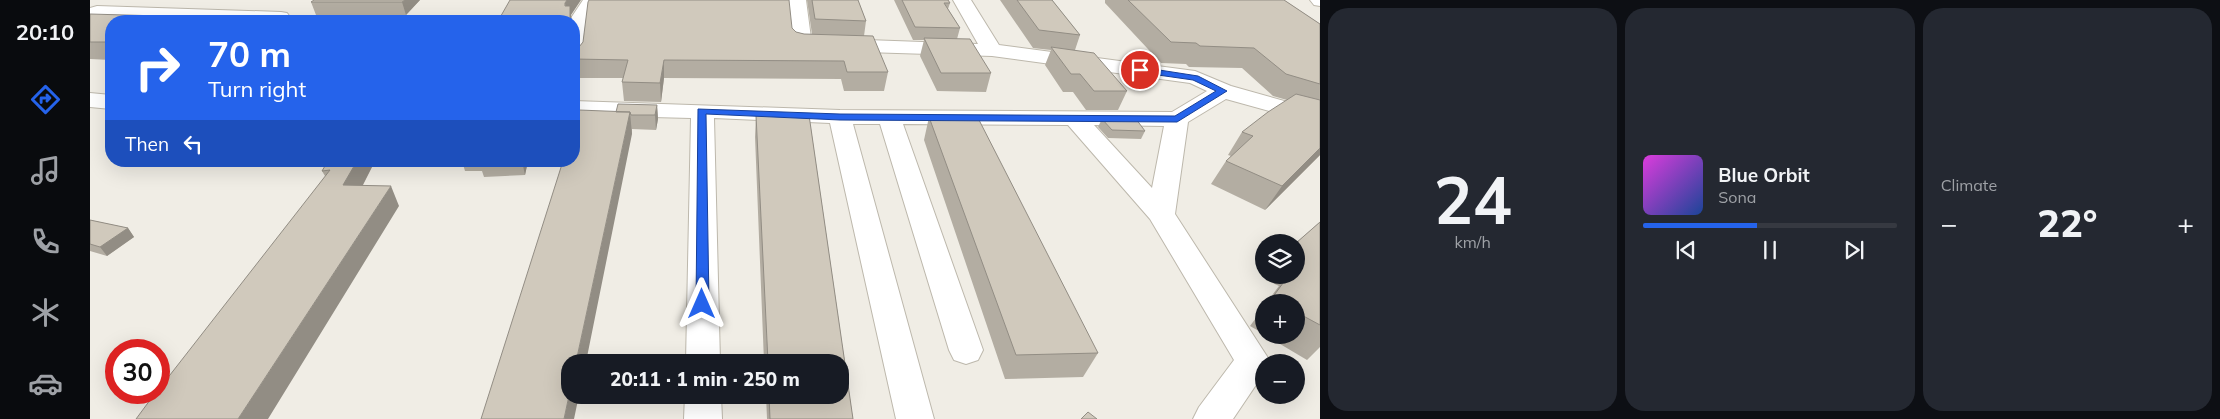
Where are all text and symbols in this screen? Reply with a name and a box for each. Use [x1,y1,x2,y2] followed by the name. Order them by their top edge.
[16,18,74,46] text: 20:10
[208,32,291,76] text: 70 m
[125,35,190,100] icon: right
[1119,49,1161,91] pin
[1126,56,1154,84] icon: arrive
[208,75,306,103] text: Turn right
[28,82,63,117] icon: directions
[179,130,207,158] icon: left
[125,132,169,156] text: Then
[28,153,63,188] icon: music
[1434,159,1512,240] text: 24
[1718,163,1810,187] text: Blue Orbit
[1941,175,1997,195] text: Climate
[1718,187,1756,207] text: Sona
[2037,199,2097,247] text: 22°
[1941,206,1957,241] text: −
[2177,206,2194,241] text: +
[28,224,63,259] icon: phone
[1455,232,1491,252] text: km/h
[1255,234,1305,404] map controls
[1255,234,1305,284] button: layers
[1672,236,1700,264] icon: previous
[1756,236,1784,264] icon: pause
[1840,236,1868,264] icon: next
[675,277,727,329] position arrow
[1255,294,1305,344] button: +
[28,295,63,330] icon: climate
[105,339,170,404] speed limit sign: 30
[1255,354,1305,404] button: −
[28,366,63,401] icon: car
[610,367,800,391] text: 20:11 · 1 min · 250 m

